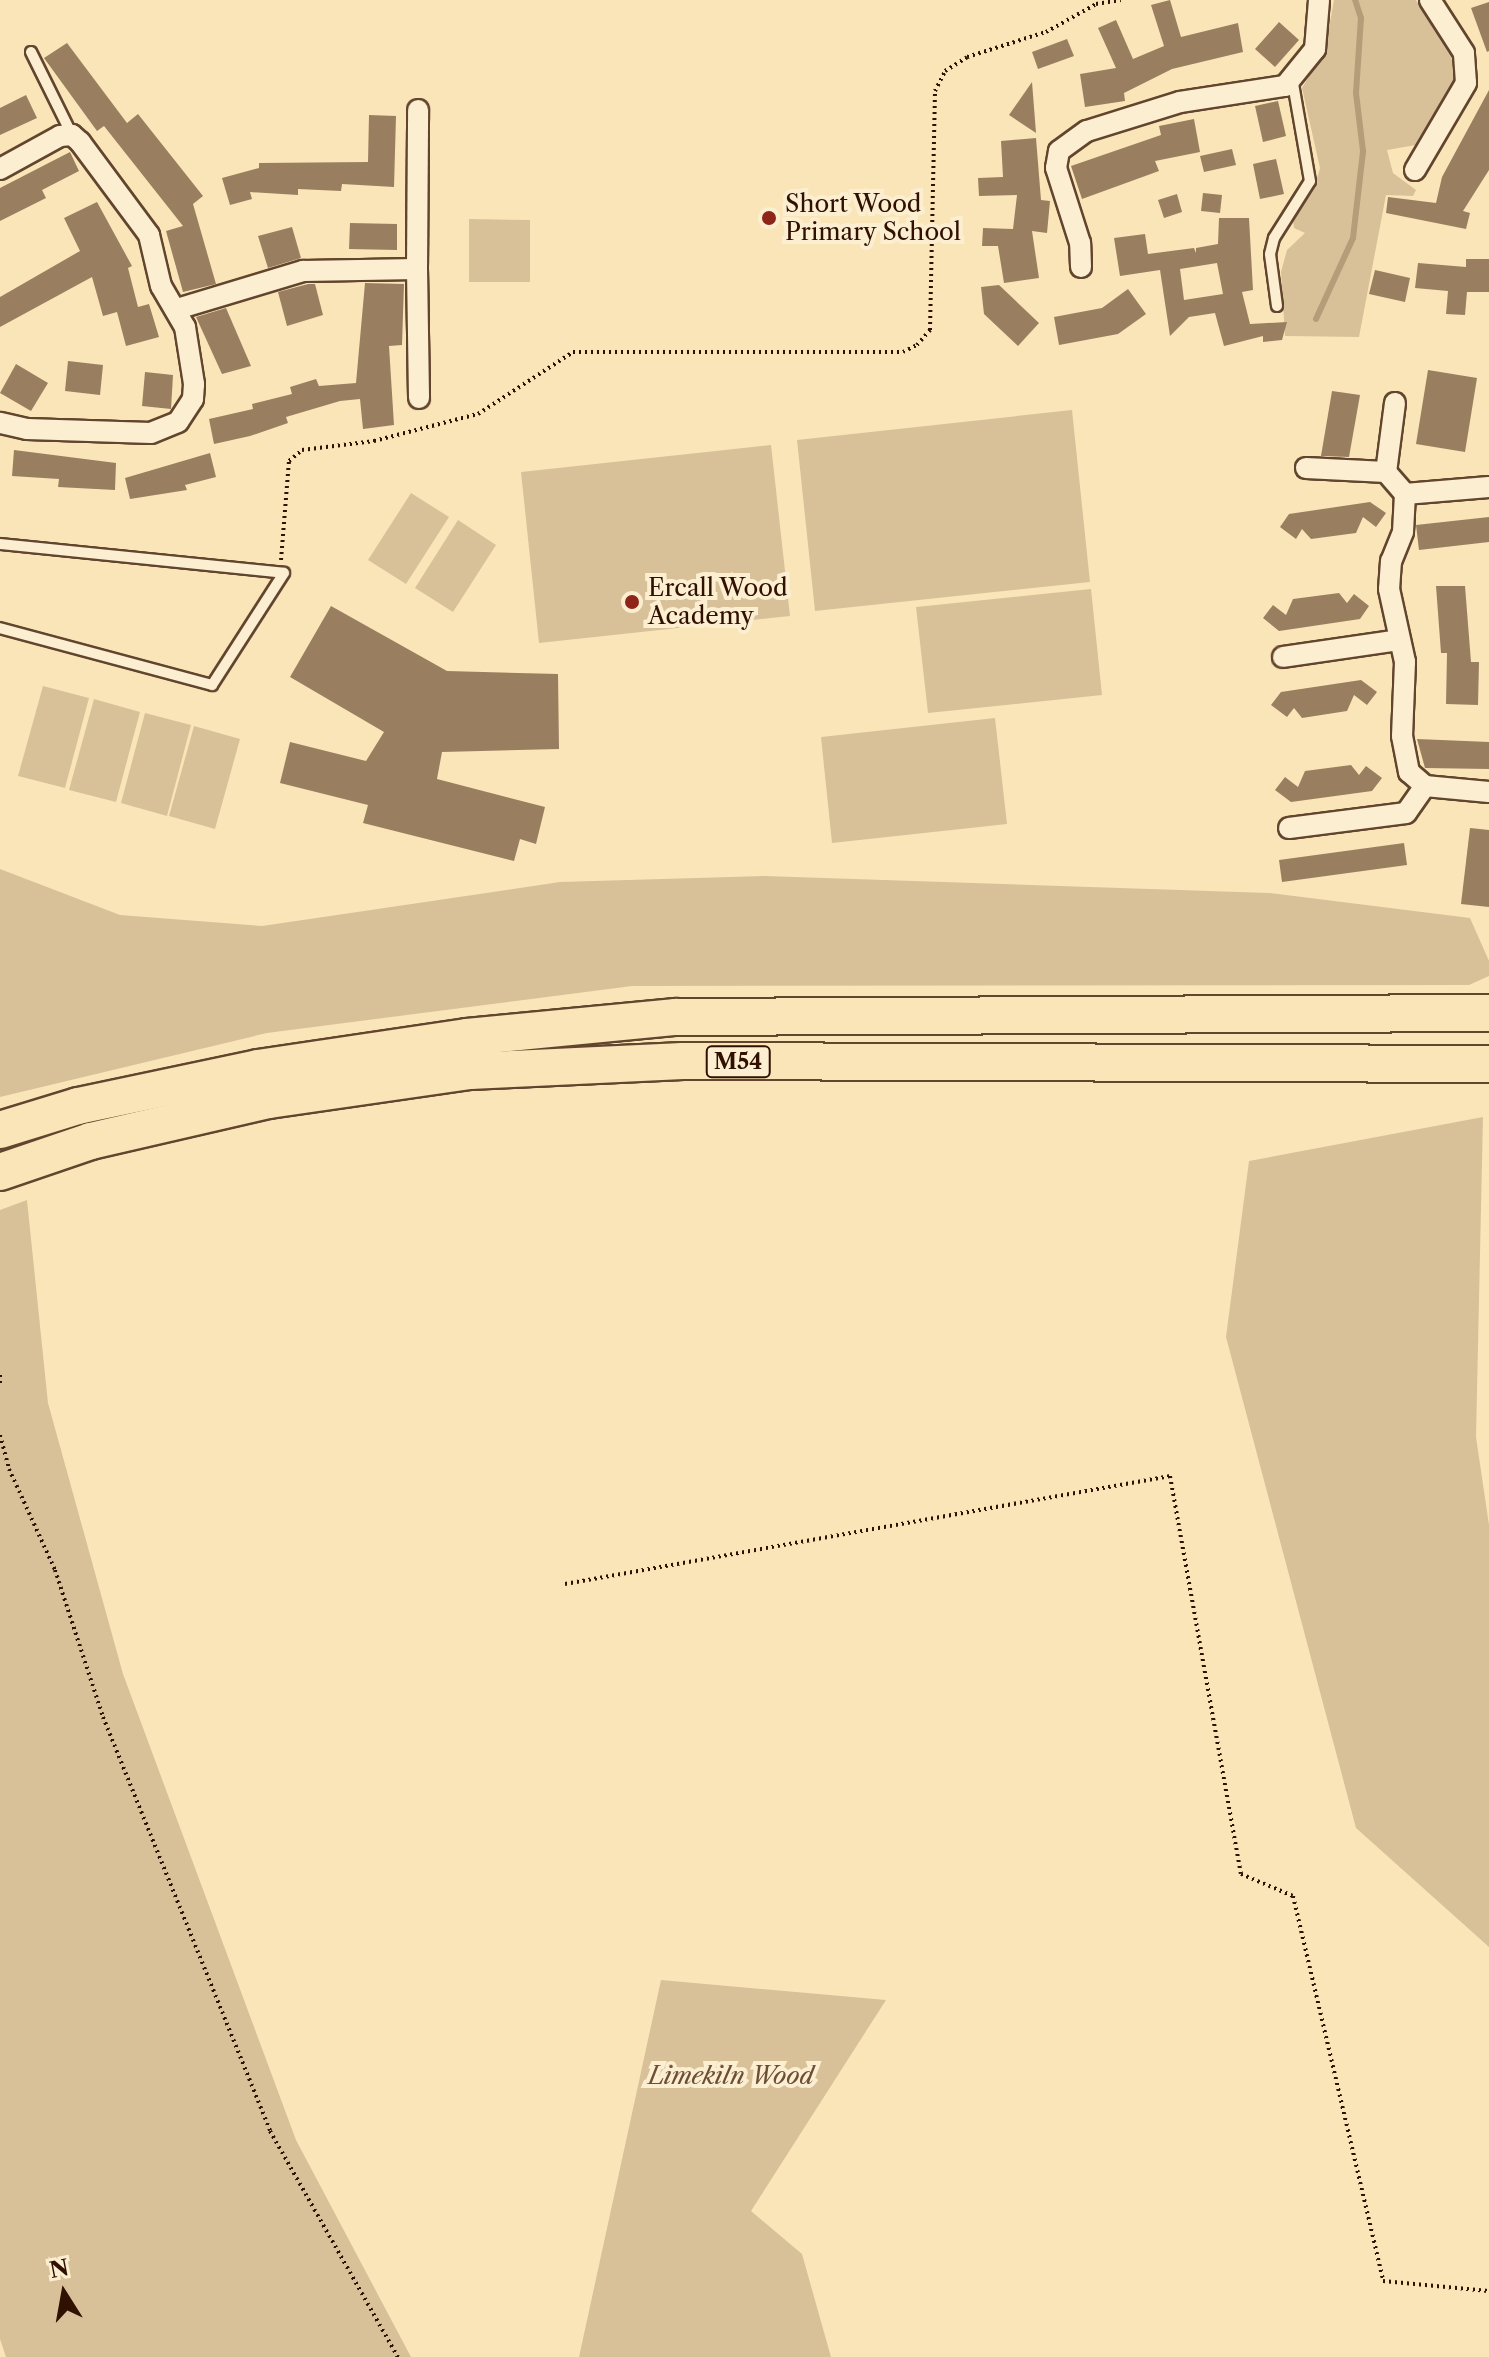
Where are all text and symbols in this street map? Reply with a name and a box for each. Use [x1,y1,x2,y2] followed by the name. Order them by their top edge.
[785,190,962,246] place label: Short Wood Primary School
[760,209,778,227] marker: Short Wood Primary School
[648,574,789,630] place label: Ercall Wood Academy
[623,593,641,611] marker: Ercall Wood Academy
[704,1044,772,1080] road number: M54
[648,2062,814,2090] park label: Limekiln Wood
[24,2253,104,2333] north arrow
[47,2254,71,2284] text: N

